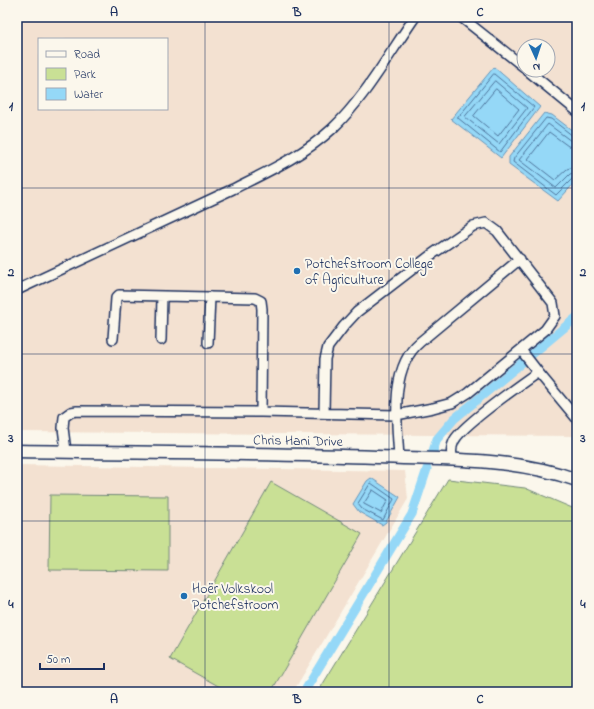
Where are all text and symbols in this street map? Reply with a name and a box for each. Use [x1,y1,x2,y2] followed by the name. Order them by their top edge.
[110,3,118,22] text: A
[292,3,302,22] text: B
[476,3,484,22] text: C
[38,38,168,110] legend
[516,38,556,78] north arrow
[74,46,100,64] text: Road
[532,59,541,75] text: N
[74,66,96,84] text: Park
[74,86,103,104] text: Water
[9,97,14,116] text: 1
[581,97,586,116] text: 1
[305,254,434,292] place label: Potchefstroom College of Agriculture
[7,263,15,282] text: 2
[579,263,587,282] text: 2
[292,266,302,276] marker: Potchefstroom College of Agriculture
[7,429,14,448] text: 3
[579,429,586,448] text: 3
[253,430,344,453] street label: Chris Hani Drive
[192,579,279,616] place label: Hoër Volkskool Potchefstroom
[179,591,189,601] marker: Hoër Volkskool Potchefstroom
[7,595,14,614] text: 4
[579,595,586,614] text: 4
[40,645,104,671] scale bar
[46,651,70,669] text: 50 m
[110,690,118,709] text: A
[292,690,302,709] text: B
[476,690,484,709] text: C

